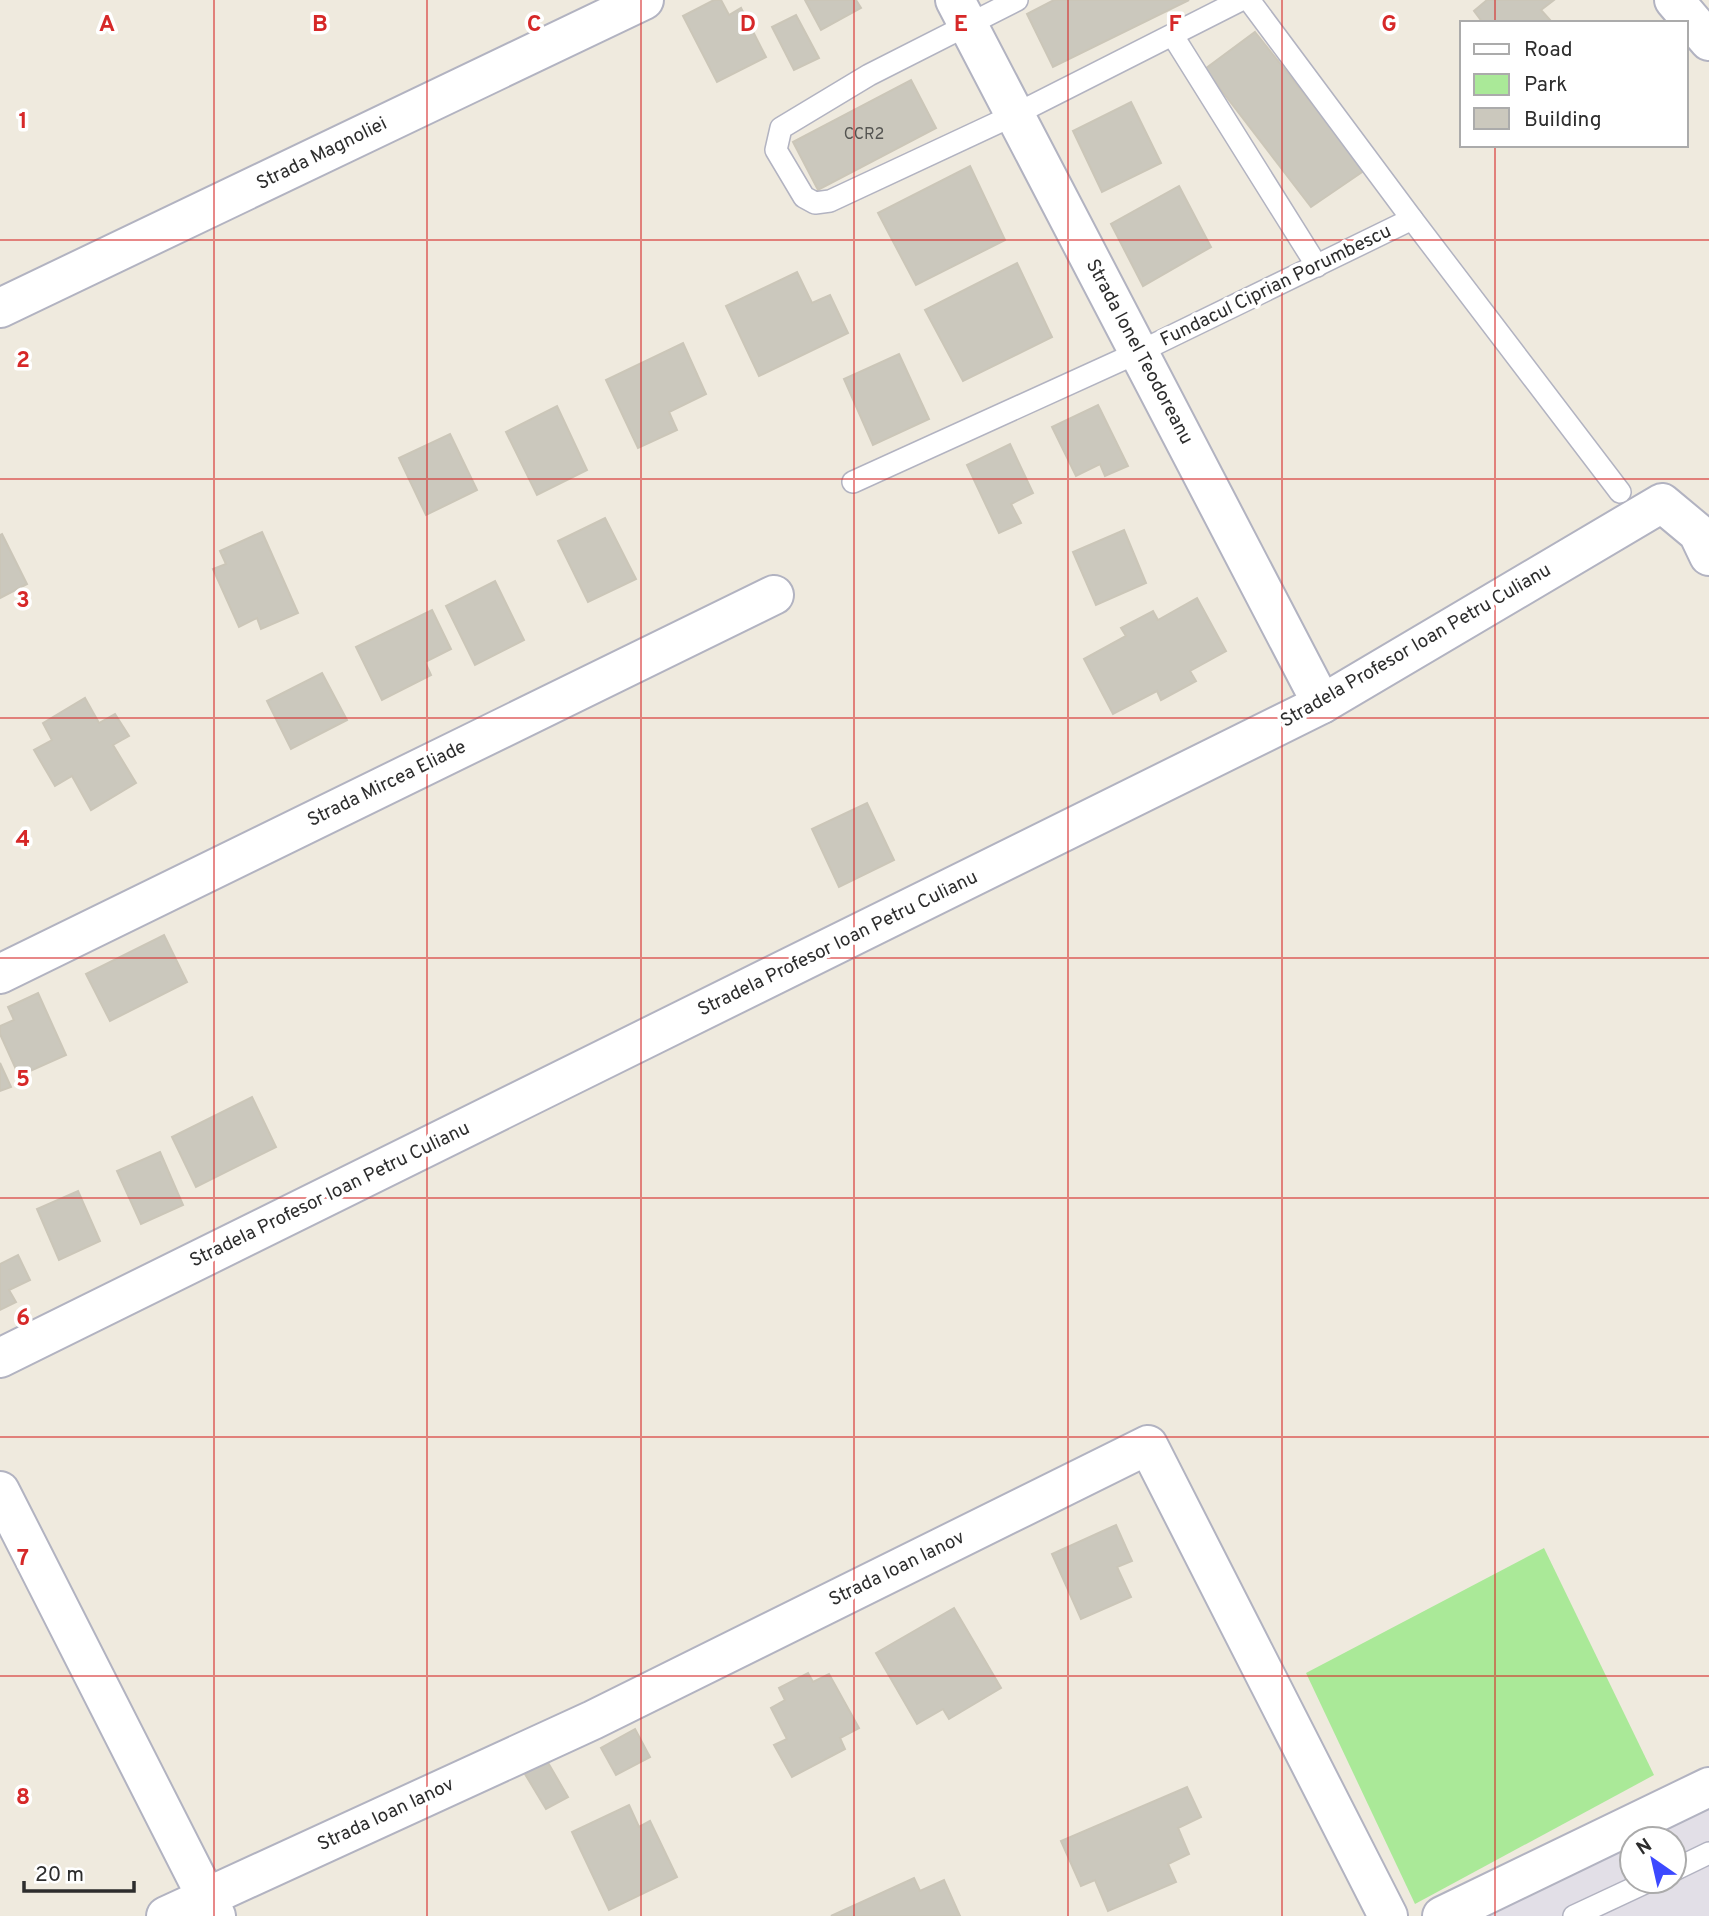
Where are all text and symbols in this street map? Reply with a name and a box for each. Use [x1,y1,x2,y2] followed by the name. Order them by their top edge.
[99,11,115,40] text: A
[312,11,328,40] text: B
[527,11,541,40] text: C
[740,11,756,40] text: D
[954,11,968,40] text: E
[1168,11,1182,40] text: F
[1381,11,1397,40] text: G
[1460,21,1688,147] legend
[1524,37,1573,64] text: Road
[1524,72,1567,99] text: Park
[1524,107,1602,134] text: Building
[18,108,28,137] text: 1
[253,112,391,196] street label: Strada Magnoliei
[844,125,884,145] house number: CCR2
[1157,220,1395,352] street label: Fundacul Ciprian Porumbescu
[1080,255,1198,449] street label: Strada Ionel Teodoreanu
[16,347,30,376] text: 2
[1276,558,1556,734] street label: Stradela Profesor Ioan Petru Culianu
[16,587,30,616] text: 3
[304,735,470,833] street label: Strada Mircea Eliade
[16,826,30,855] text: 4
[694,866,982,1022] street label: Stradela Profesor Ioan Petru Culianu
[16,1066,30,1095] text: 5
[186,1117,474,1273] street label: Stradela Profesor Ioan Petru Culianu
[16,1305,30,1334] text: 6
[825,1526,969,1612] street label: Strada Ioan Ianov
[17,1545,29,1574] text: 7
[314,1773,458,1857] street label: Strada Ioan Ianov
[16,1784,30,1813] text: 8
[1618,1825,1688,1895] north arrow
[1632,1834,1657,1861] text: N
[24,1850,135,1894] scale bar
[35,1862,84,1889] text: 20 m

